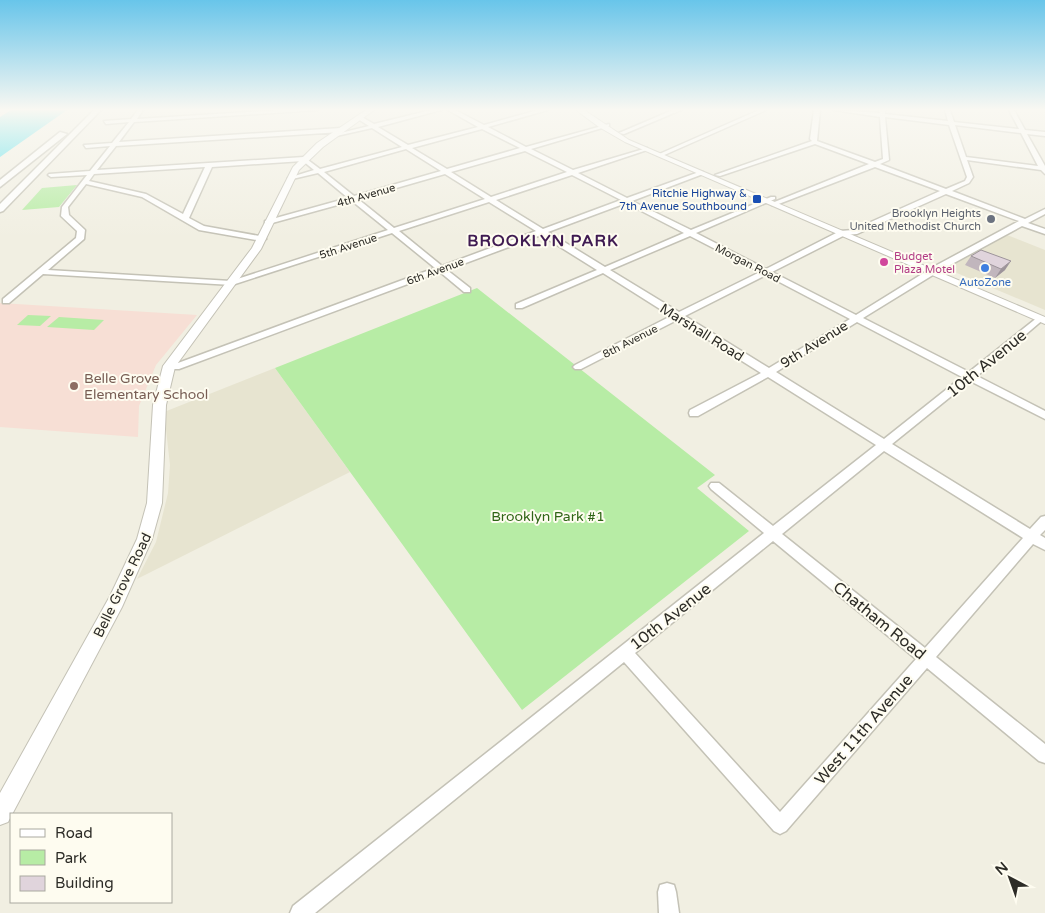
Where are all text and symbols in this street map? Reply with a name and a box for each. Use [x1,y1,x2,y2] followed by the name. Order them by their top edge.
[335,181,397,210] street label: 4th Avenue
[619,187,747,213] place label: Ritchie Highway & 7th Avenue Southbound
[751,193,763,205] marker: Ritchie Highway & 7th Avenue Southbound
[849,207,981,233] place label: Brooklyn Heights United Methodist Church
[985,213,997,225] marker: Brooklyn Heights United Methodist Church
[318,231,379,262] street label: 5th Avenue
[467,231,619,251] district label: BROOKLYN PARK
[713,241,783,285] street label: Morgan Road
[894,250,955,276] place label: Budget Plaza Motel
[405,255,466,288] street label: 6th Avenue
[878,256,890,268] marker: Budget Plaza Motel
[979,262,991,274] marker: AutoZone
[959,276,1011,289] place label: AutoZone
[657,300,747,365] street label: Marshall Road
[777,317,851,372] street label: 9th Avenue
[601,322,660,361] street label: 8th Avenue
[942,325,1031,402] street label: 10th Avenue
[84,370,208,403] place label: Belle Grove Elementary School
[68,380,80,392] marker: Belle Grove Elementary School
[491,508,605,525] park label: Brooklyn Park #1
[90,530,155,640] street label: Belle Grove Road
[829,577,930,664] street label: Chatham Road
[626,579,715,655] street label: 10th Avenue
[810,670,917,789] street label: West 11th Avenue
[10,813,172,903] legend
[55,824,93,842] text: Road
[55,849,87,867] text: Park
[985,853,1035,903] north arrow
[992,858,1012,879] text: N
[55,874,114,892] text: Building

